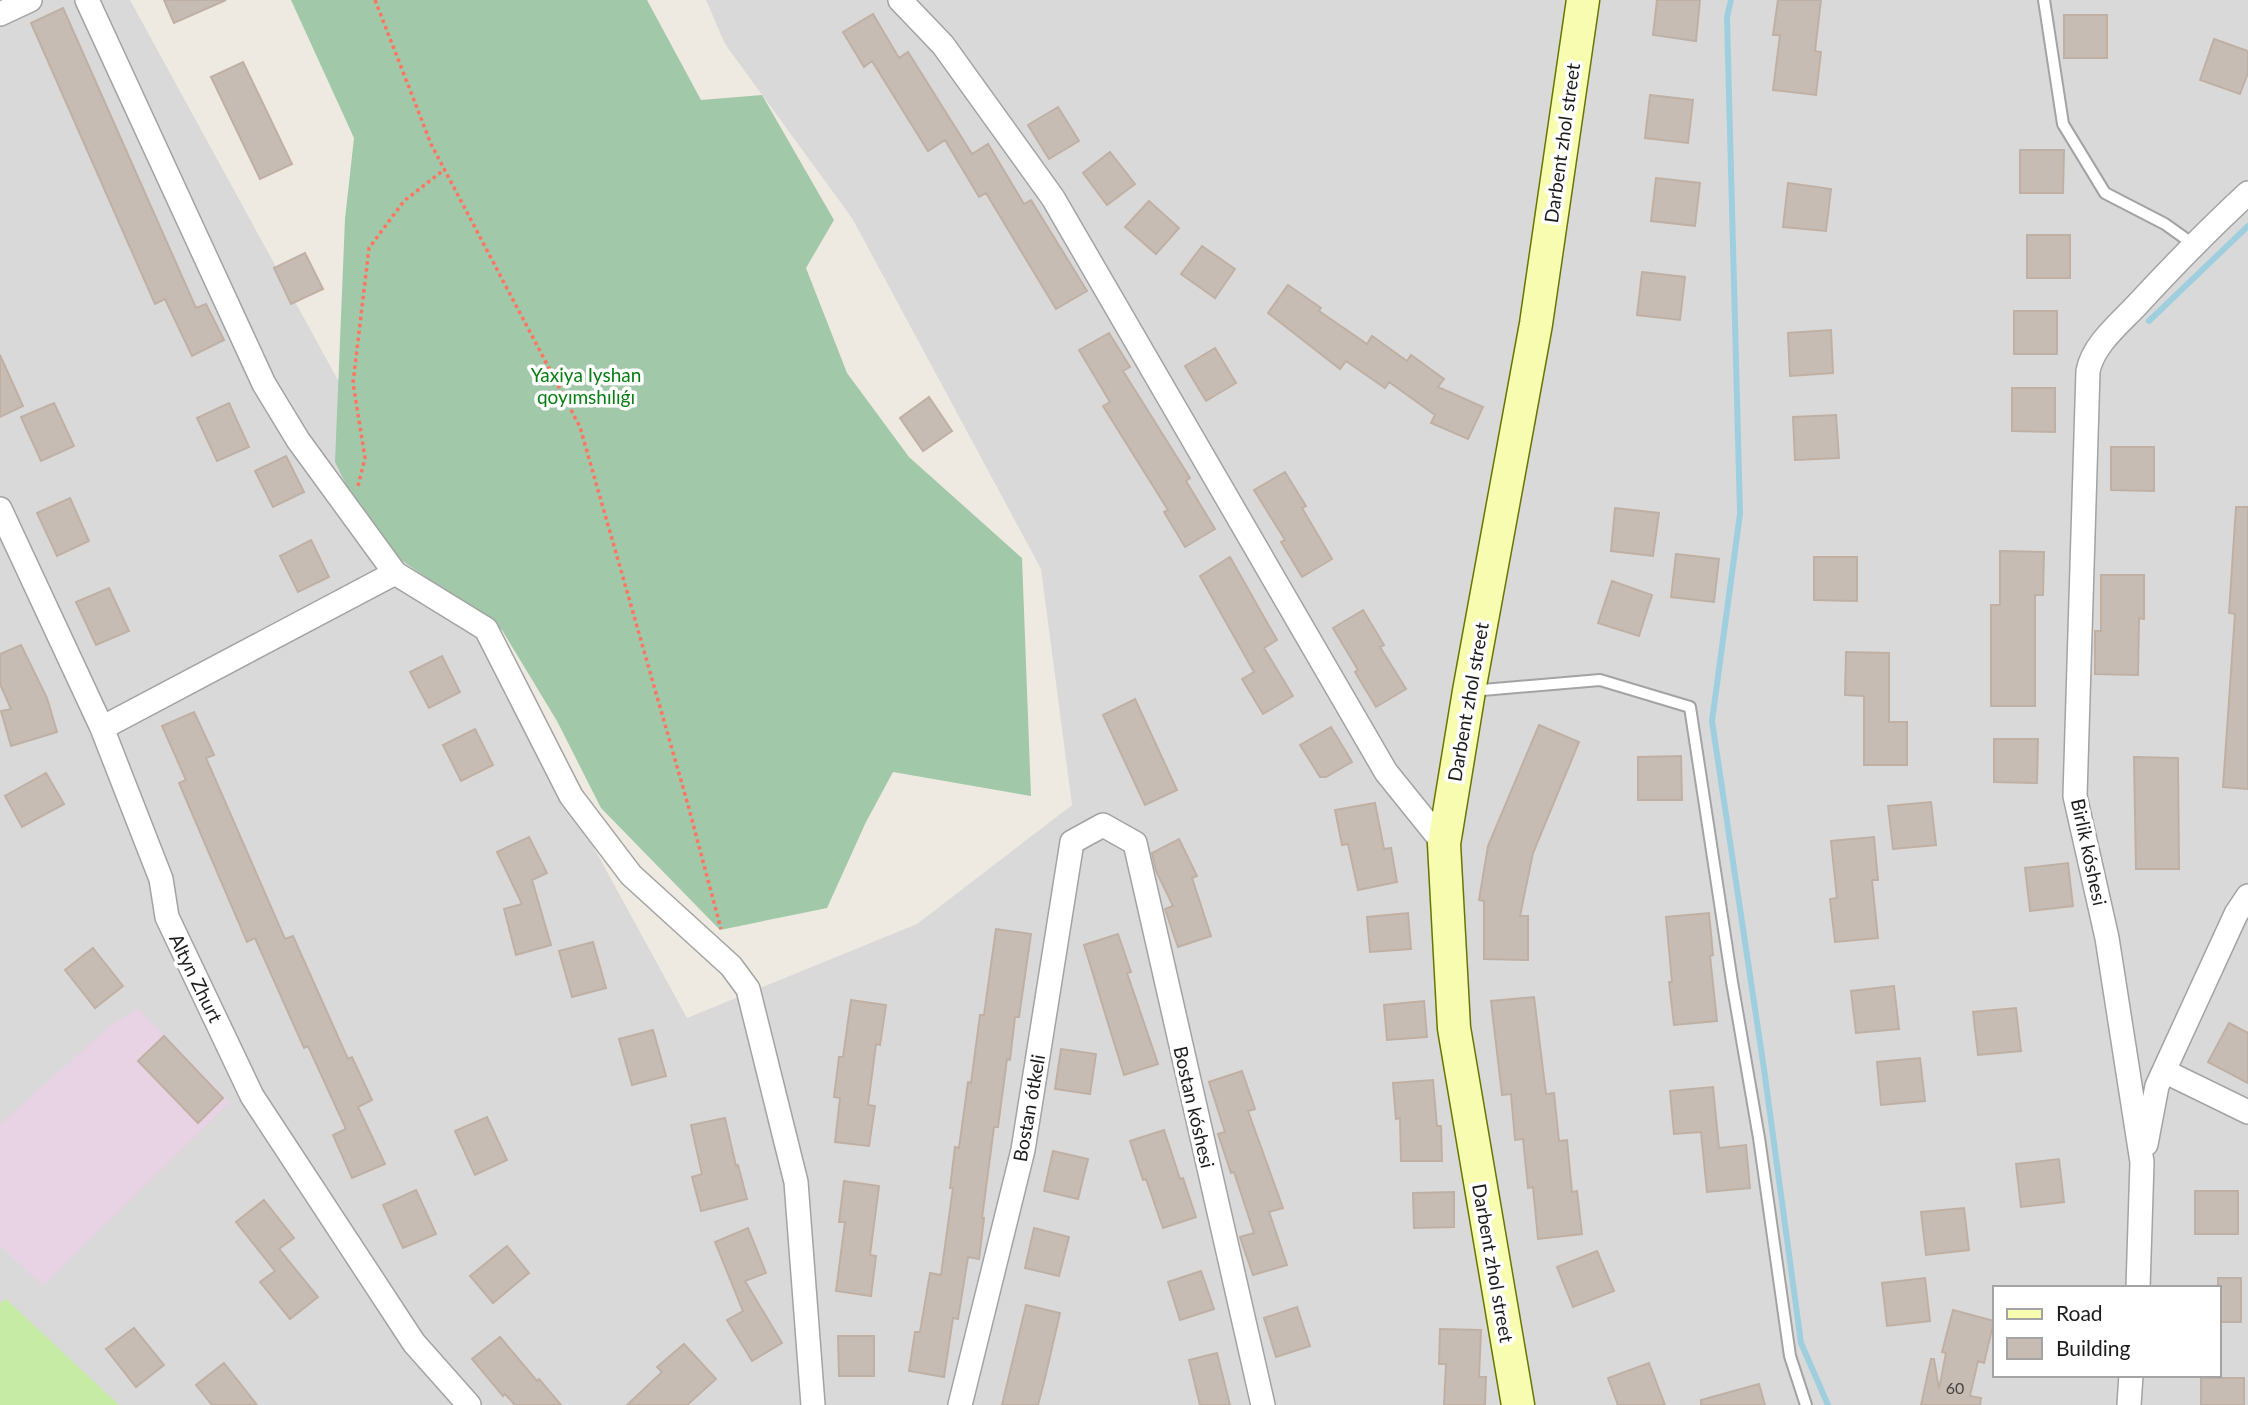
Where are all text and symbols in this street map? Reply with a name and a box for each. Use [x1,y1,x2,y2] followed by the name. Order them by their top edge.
[1539,61,1584,224] street label: Darbent zhol street
[531,363,641,408] park label: Yaxiya Iyshan qoyımshılıǵı
[1442,620,1493,783] street label: Darbent zhol street
[2067,796,2112,907] street label: Birlik kóshesi
[165,930,228,1026] street label: Altyn Zhurt
[1169,1044,1220,1170] street label: Bostan kóshesi
[1008,1053,1049,1163] street label: Bostan ótkeli
[1468,1182,1519,1344] street label: Darbent zhol street
[1993,1286,2220,1377] legend
[2056,1300,2103,1325] text: Road
[2056,1335,2131,1360] text: Building
[1946,1378,1964,1397] house number: 60

